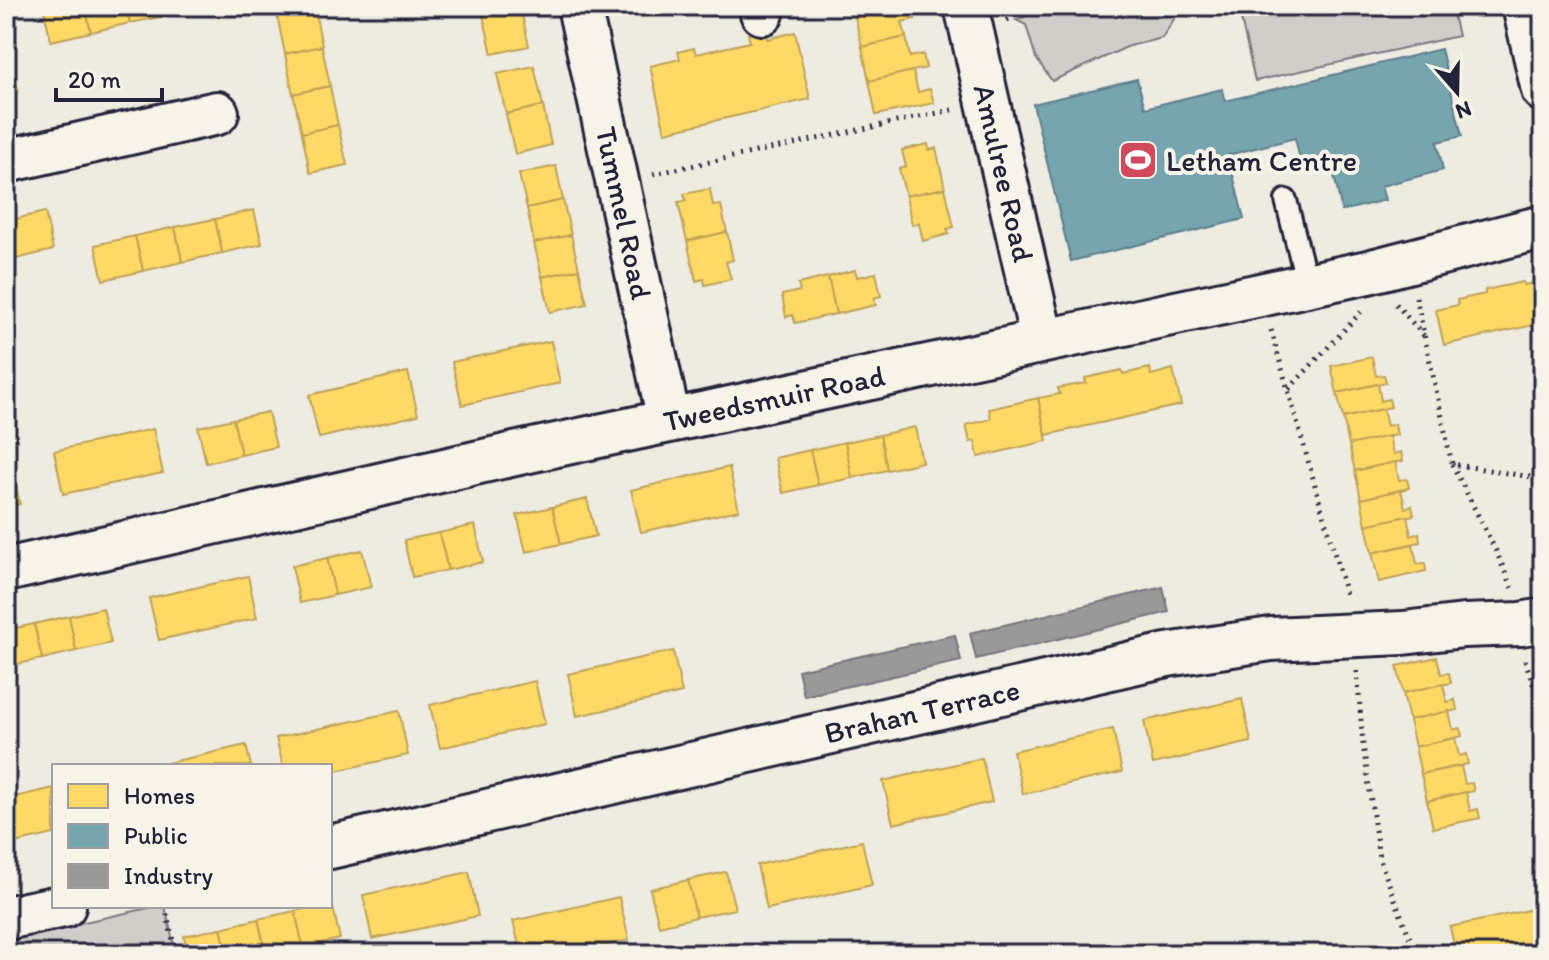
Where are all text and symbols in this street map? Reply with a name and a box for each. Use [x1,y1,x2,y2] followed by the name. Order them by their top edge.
[56,52,162,102] scale bar
[1417,52,1497,132] north arrow
[68,65,121,94] text: 20 m
[966,80,1043,266] street label: Amulree Road
[1452,95,1475,126] text: N
[588,123,660,303] street label: Tummel Road
[1117,139,1159,181] sports icon: Letham Centre
[1166,142,1357,179] place label: Letham Centre
[660,356,888,440] street label: Tweedsmuir Road
[821,671,1023,751] street label: Brahan Terrace
[52,764,332,908] legend
[124,781,195,810] text: Homes
[124,821,188,850] text: Public
[124,861,213,890] text: Industry

